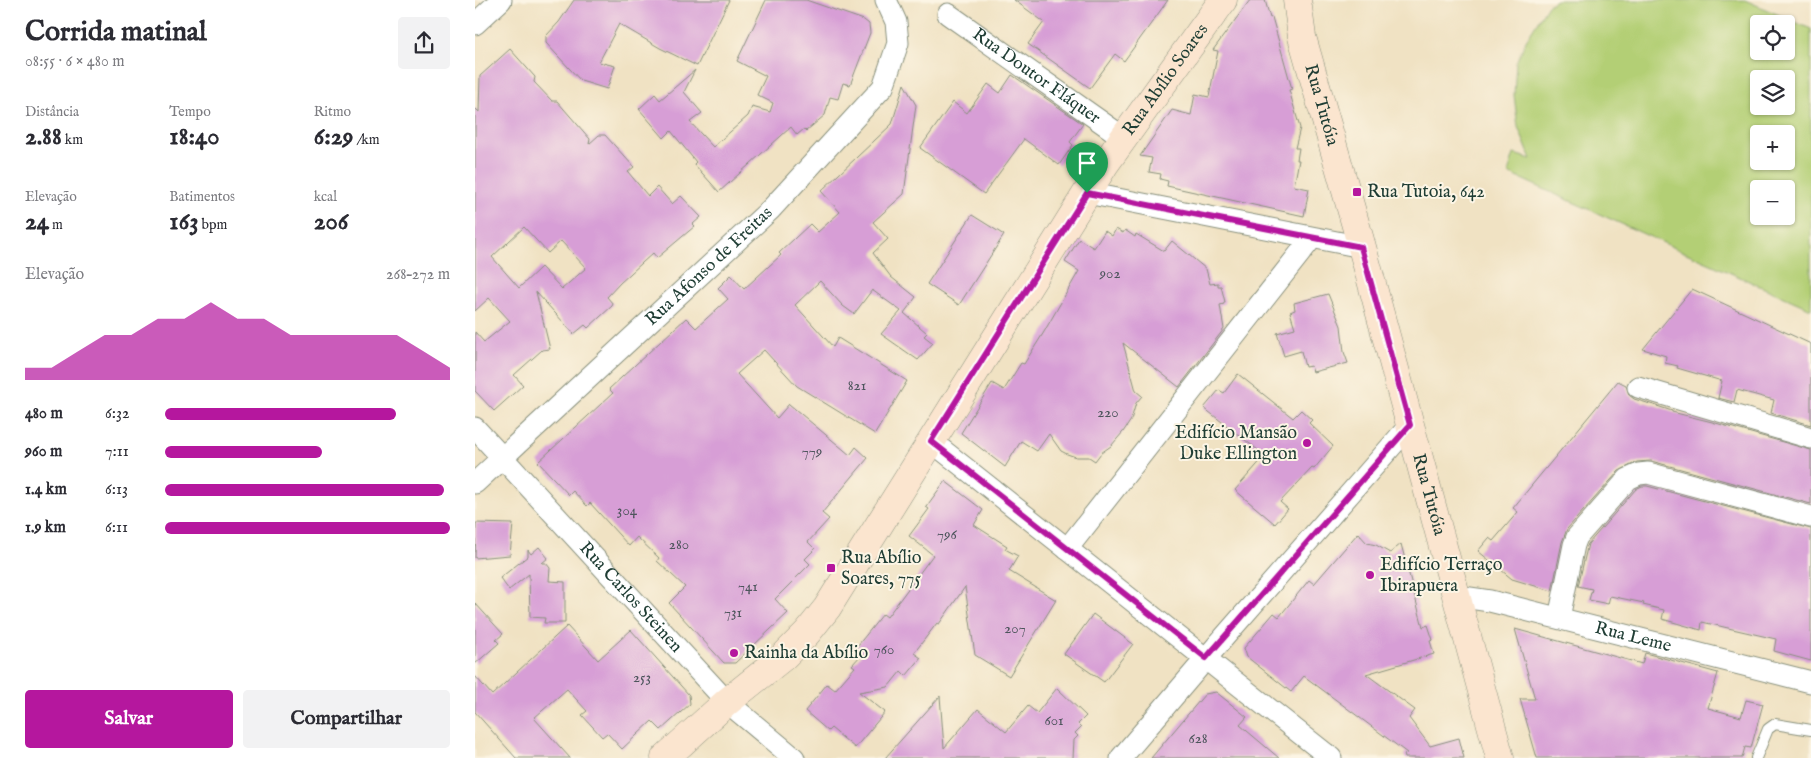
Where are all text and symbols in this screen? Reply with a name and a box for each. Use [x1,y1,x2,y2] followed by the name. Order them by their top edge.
[25,15,207,50] text: Corrida matinal
[1750,15,1795,225] map controls
[1750,15,1795,60] button: locate
[398,17,450,69] button: share
[1118,19,1214,140] street label: Rua Abílio Soares
[968,23,1105,130] street label: Rua Doutor Fláquer
[25,52,125,72] text: 08:55 · 6 × 480 m
[1299,61,1344,149] street label: Rua Tutóia
[1750,70,1795,115] button: layers
[25,103,79,121] text: Distância
[169,103,211,121] text: Tempo
[314,103,351,121] text: Ritmo
[25,121,62,153] text: 2.88
[169,121,220,153] text: 18:40
[314,121,353,153] text: 6:29
[1750,125,1795,170] button: +
[62,131,83,149] text: km
[353,131,380,149] text: /km
[1066,142,1108,193] pin
[1073,149,1101,177] icon: arrive
[1750,180,1795,225] button: −
[1367,181,1485,204] place label: Rua Tutoia, 642
[1351,186,1363,198] marker: Rua Tutoia, 642
[25,188,77,206] text: Elevação
[169,188,235,206] text: Batimentos
[314,188,337,206] text: kcal
[641,202,778,331] street label: Rua Afonso de Freitas
[25,206,49,238] text: 24
[169,206,199,238] text: 163
[314,206,348,238] text: 206
[49,216,63,234] text: m
[199,216,227,234] text: bpm
[1099,264,1120,283] house number: 902
[25,265,84,285] text: Elevação
[386,265,450,285] text: 268–272 m
[848,376,866,395] house number: 821
[1097,403,1119,422] house number: 220
[25,404,63,424] text: 480 m
[105,404,129,424] text: 6:32
[1175,422,1297,466] place label: Edifício Mansão Duke Ellington
[1301,437,1313,449] marker: Edifício Mansão Duke Ellington
[25,442,62,462] text: 960 m
[105,442,129,462] text: 7:11
[802,442,822,461] house number: 779
[1407,451,1451,538] street label: Rua Tutóia
[25,480,67,500] text: 1.4 km
[105,480,128,500] text: 6:13
[617,501,638,520] house number: 304
[25,518,66,538] text: 1.9 km
[105,518,128,538] text: 6:11
[937,525,958,544] house number: 796
[669,535,689,554] house number: 280
[574,537,688,658] street label: Rua Carlos Steinen
[841,547,922,591] place label: Rua Abílio Soares, 775
[1380,554,1503,598] place label: Edifício Terraço Ibirapuera
[825,562,837,574] marker: Rua Abílio Soares, 775
[1364,569,1376,581] marker: Edifício Terraço Ibirapuera
[738,577,758,596] house number: 741
[724,603,742,622] house number: 731
[1593,616,1674,658] street label: Rua Leme
[1004,619,1026,638] house number: 207
[874,640,894,659] house number: 760
[744,642,869,665] place label: Rainha da Abílio
[728,647,740,659] marker: Rainha da Abílio
[633,668,651,687] house number: 253
[25,690,233,748] button: Salvar
[243,690,450,748] button: Compartilhar
[1044,711,1064,730] house number: 601
[1188,729,1208,748] house number: 628

